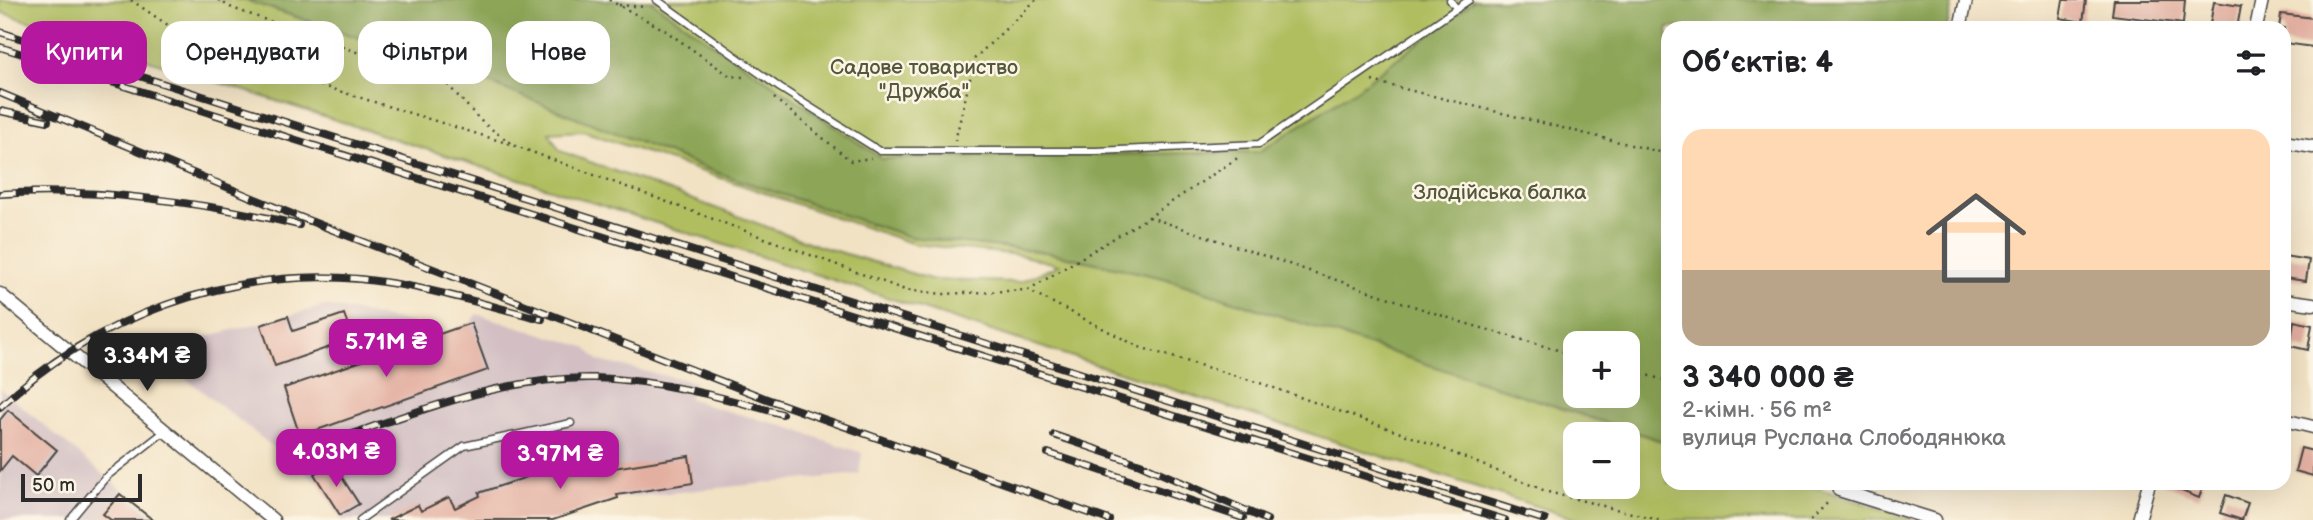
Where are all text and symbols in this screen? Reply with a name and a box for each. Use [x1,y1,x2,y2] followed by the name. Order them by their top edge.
[21,21,147,84] chip: Купити
[161,21,344,84] chip: Орендувати
[358,21,492,84] chip: Фільтри
[506,21,610,84] chip: Нове
[2232,44,2270,82] icon: filters
[1682,45,1833,81] text: Об’єктів: 4
[830,55,1018,104] park label: Садове товариство "Дружба"
[1913,175,2039,301] icon: home
[1413,180,1587,205] park label: Злодійська балка
[321,320,451,379] pin: 5.71M ₴
[345,328,427,356] text: 5.71M ₴
[1563,331,1640,499] map controls
[1563,331,1640,408] button: +
[82,334,212,393] pin: 3.34M ₴
[104,342,190,370] text: 3.34M ₴
[1682,360,1854,396] text: 3 340 000 ₴
[1682,396,1832,424] text: 2-кімн. · 56 m²
[1563,422,1640,499] button: −
[1682,424,2006,452] text: вулиця Руслана Слободянюка
[271,430,401,489] pin: 4.03M ₴
[495,432,625,491] pin: 3.97M ₴
[292,438,380,466] text: 4.03M ₴
[517,440,603,468] text: 3.97M ₴
[21,471,142,503] scale bar
[32,474,75,497] text: 50 m

